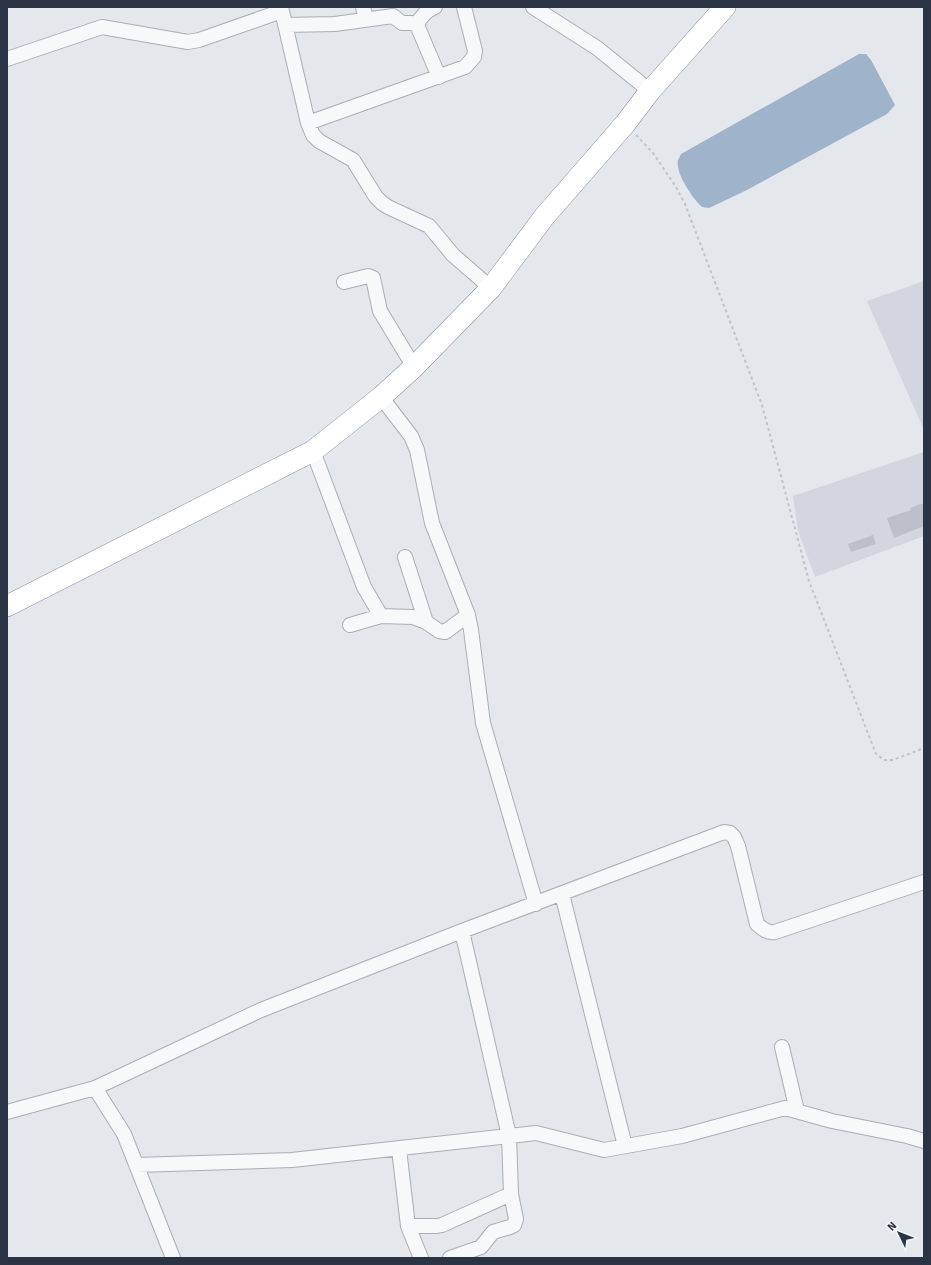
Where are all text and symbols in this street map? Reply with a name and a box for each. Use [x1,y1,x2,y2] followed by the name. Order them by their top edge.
[879,1213,919,1253] north arrow
[885,1219,899,1234] text: N

